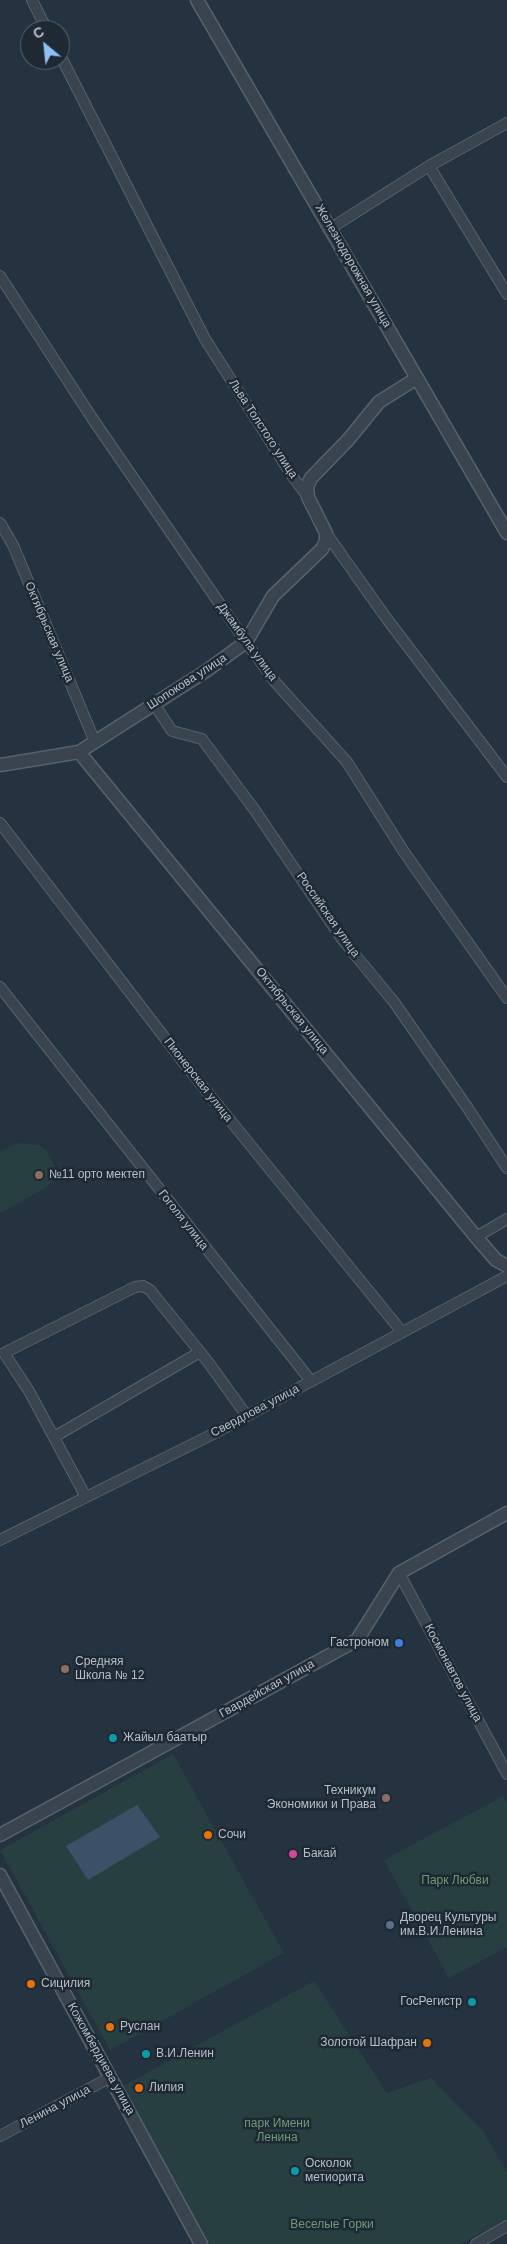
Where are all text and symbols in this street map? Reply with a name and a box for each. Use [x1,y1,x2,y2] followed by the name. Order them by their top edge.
[20,20,70,70] north arrow
[30,23,47,42] text: С
[312,202,394,330] street label: Железнодорожная улица
[226,377,300,481] street label: Льва Толстого улица
[21,580,77,684] street label: Октябрьская улица
[214,600,280,684] street label: Джамбула улица
[144,651,230,713] street label: Шопокова улица
[293,870,363,960] street label: Российская улица
[253,965,331,1057] street label: Октябрьская улица
[161,1035,235,1125] street label: Пионерская улица
[49,1168,145,1182] place label: №11 орто мектеп
[33,1169,45,1181] marker: №11 орто мектеп
[155,1187,211,1253] street label: Гоголя улица
[208,1382,302,1440] street label: Свердлова улица
[421,1622,485,1724] street label: Космонавтов улица
[330,1636,389,1650] place label: Гастроном
[393,1637,405,1649] marker: Гастроном
[75,1655,144,1683] place label: Средняя Школа № 12
[217,1657,317,1721] street label: Гвардейская улица
[59,1663,71,1675] marker: Средняя Школа № 12
[123,1731,207,1745] place label: Жайыл баатыр
[107,1732,119,1744] marker: Жайыл баатыр
[267,1784,376,1812] place label: Техникум Экономики и Права
[380,1792,392,1804] marker: Техникум Экономики и Права
[218,1828,246,1842] place label: Сочи
[202,1829,214,1841] marker: Сочи
[303,1847,336,1861] place label: Бакай
[287,1848,299,1860] marker: Бакай
[421,1874,489,1888] park label: Парк Любви
[400,1911,496,1939] place label: Дворец Культуры им.В.И.Ленина
[384,1919,396,1931] marker: Дворец Культуры им.В.И.Ленина
[41,1977,90,1991] place label: Сицилия
[25,1978,37,1990] marker: Сицилия
[400,1995,462,2009] place label: ГосРегистр
[466,1996,478,2008] marker: ГосРегистр
[64,2001,138,2117] street label: Кожомбердиева улица
[120,2020,160,2034] place label: Руслан
[104,2021,116,2033] marker: Руслан
[320,2036,417,2050] place label: Золотой Шафран
[421,2037,433,2049] marker: Золотой Шафран
[156,2047,214,2061] place label: В.И.Ленин
[140,2048,152,2060] marker: В.И.Ленин
[149,2081,184,2095] place label: Лилия
[17,2082,93,2132] street label: Ленина улица
[133,2082,145,2094] marker: Лилия
[244,2117,310,2145] park label: парк Имени Ленина
[305,2157,364,2185] place label: Осколок метиорита
[289,2165,301,2177] marker: Осколок метиорита
[290,2218,374,2232] park label: Веселые Горки

